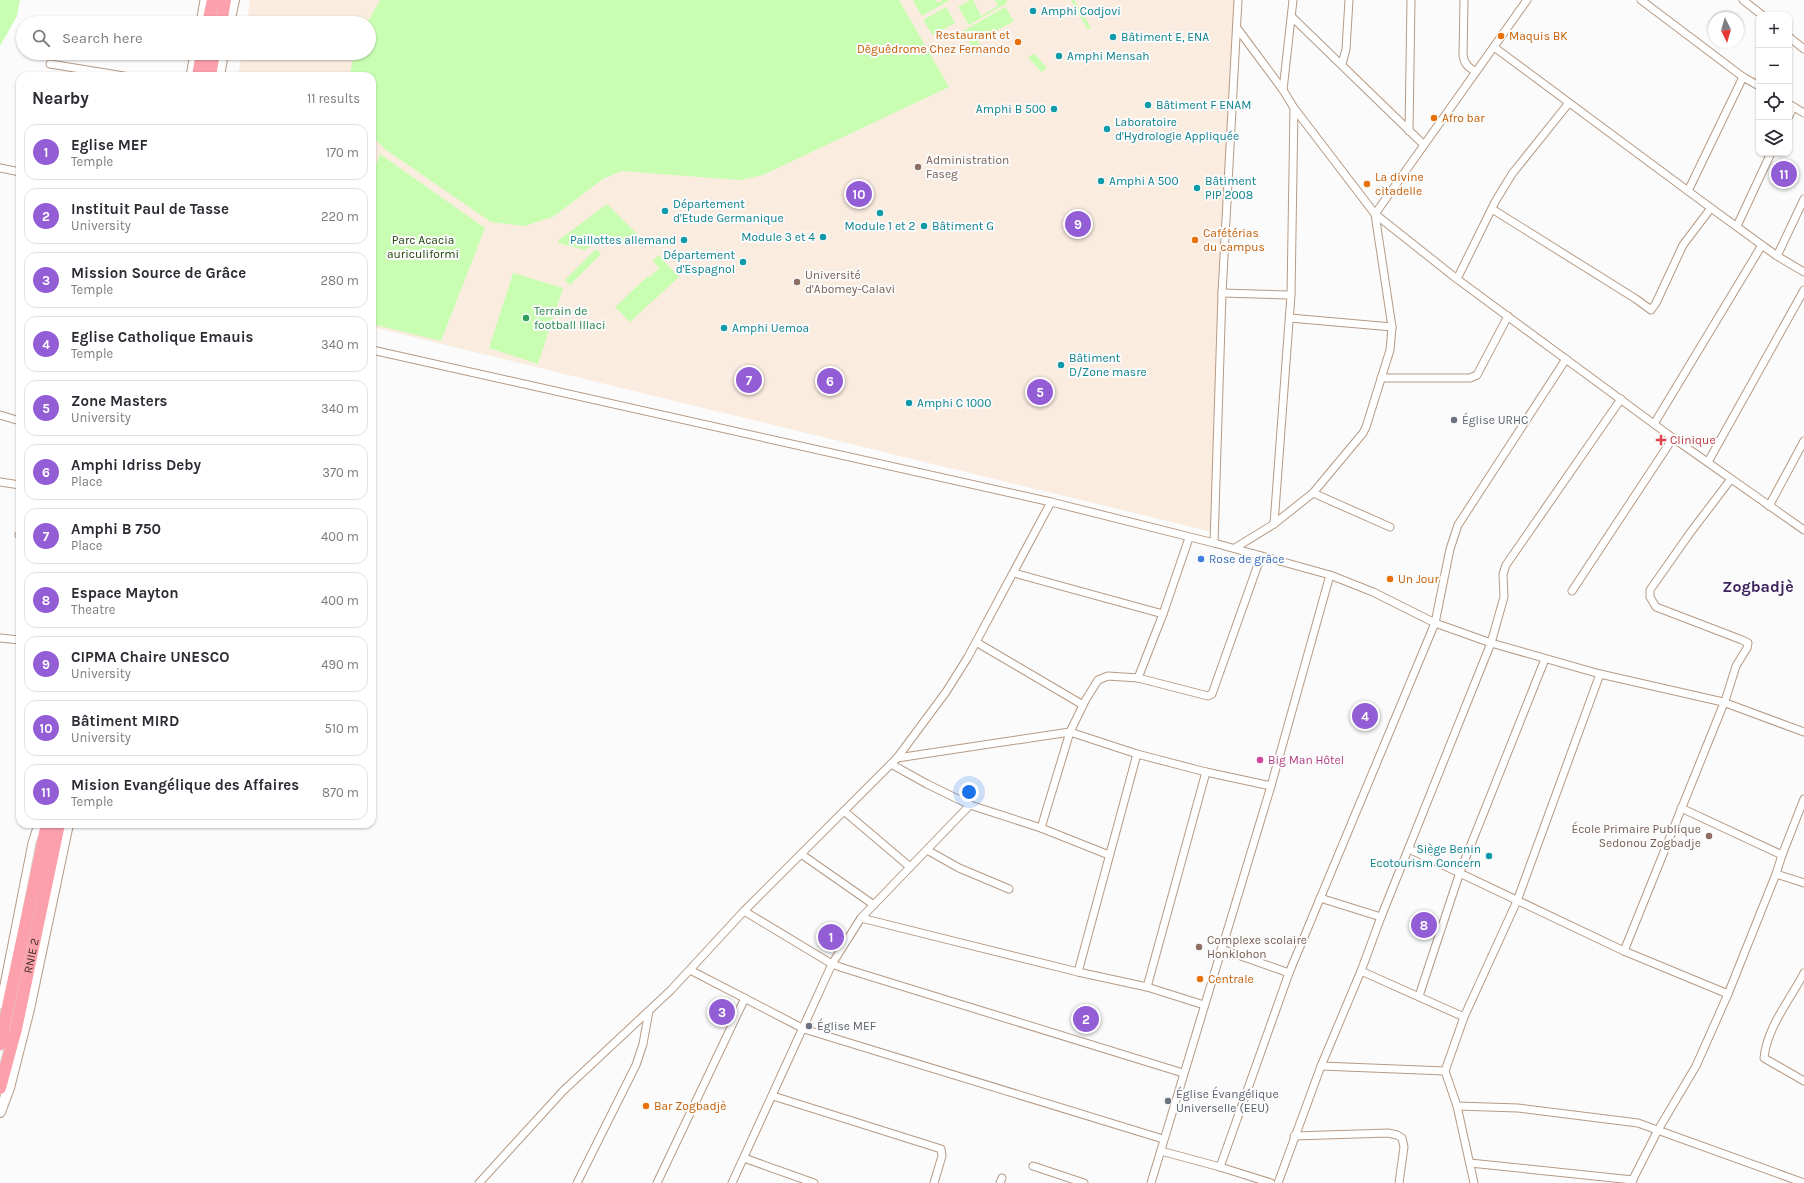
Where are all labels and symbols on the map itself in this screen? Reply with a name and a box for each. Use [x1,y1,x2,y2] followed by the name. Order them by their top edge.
[1041,4,1121,18] place label: Amphi Codjovi
[1028,6,1038,16] marker: Amphi Codjovi
[1708,12,1744,48] north arrow
[857,28,1010,56] place label: Restaurant et Dêguêdrome Chez Fernando
[1509,29,1568,43] place label: Maquis BK
[1121,30,1209,44] place label: Bâtiment E, ENA
[1496,31,1506,41] marker: Maquis BK
[1108,32,1118,42] marker: Bâtiment E, ENA
[1013,37,1023,47] marker: Restaurant et Dêguêdrome Chez Fernando
[1067,49,1150,63] place label: Amphi Mensah
[1054,51,1064,61] marker: Amphi Mensah
[1156,98,1251,112] place label: Bâtiment F ENAM
[1143,100,1153,110] marker: Bâtiment F ENAM
[976,102,1046,116] place label: Amphi B 500
[1049,104,1059,114] marker: Amphi B 500
[1442,111,1485,125] place label: Afro bar
[1429,113,1439,123] marker: Afro bar
[1115,115,1239,143] place label: Laboratoire d'Hydrologie Appliquée
[1102,124,1112,134] marker: Laboratoire d'Hydrologie Appliquée
[926,153,1009,181] place label: Administration Faseg
[1771,159,1797,189] pin: 11
[913,162,923,172] marker: Administration Faseg
[1375,170,1424,198] place label: La divine citadelle
[1109,174,1179,188] place label: Amphi A 500
[1205,174,1257,202] place label: Bâtiment PIP 2008
[1096,176,1106,186] marker: Amphi A 500
[846,179,872,209] pin: 10
[1362,179,1372,189] marker: La divine citadelle
[1192,183,1202,193] marker: Bâtiment PIP 2008
[673,197,784,225] place label: Département d'Etude Germanique
[660,206,670,216] marker: Département d'Etude Germanique
[875,208,885,218] marker: Module 1 et 2
[1065,209,1091,239] pin: 9
[845,219,915,233] place label: Module 1 et 2
[932,219,994,233] place label: Bâtiment G
[919,221,929,231] marker: Bâtiment G
[1203,226,1265,254] place label: Cafétérias du campus
[741,230,815,244] place label: Module 3 et 4
[818,232,828,242] marker: Module 3 et 4
[387,233,459,261] park label: Parc Acacia auriculiformi
[570,233,676,247] place label: Paillottes allemand
[679,235,689,245] marker: Paillottes allemand
[1190,235,1200,245] marker: Cafétérias du campus
[663,248,735,276] place label: Département d'Espagnol
[738,257,748,267] marker: Département d'Espagnol
[805,268,895,296] place label: Université d'Abomey-Calavi
[792,277,802,287] marker: Université d'Abomey-Calavi
[534,304,605,332] place label: Terrain de football Illaci
[521,313,531,323] marker: Terrain de football Illaci
[732,321,809,335] place label: Amphi Uemoa
[719,323,729,333] marker: Amphi Uemoa
[1069,351,1147,379] place label: Bâtiment D/Zone masre
[1056,360,1066,370] marker: Bâtiment D/Zone masre
[736,365,762,395] pin: 7
[817,366,843,396] pin: 6
[1027,377,1053,407] pin: 5
[917,396,991,410] place label: Amphi C 1000
[904,398,914,408] marker: Amphi C 1000
[1462,412,1528,427] place label: Église URHC
[1449,415,1459,425] marker: Église URHC
[1670,433,1716,447] place label: Clinique
[1655,434,1667,446] marker: Clinique
[1209,552,1284,566] place label: Rose de grâce
[1196,554,1206,564] marker: Rose de grâce
[1398,572,1440,586] place label: Un Jour
[1385,574,1395,584] marker: Un Jour
[1722,577,1794,596] district label: Zogbadjè
[1352,701,1378,731] pin: 4
[1268,753,1344,767] place label: Big Man Hôtel
[1255,755,1265,765] marker: Big Man Hôtel
[959,782,979,802] your location
[1571,821,1701,850] place label: École Primaire Publique Sedonou Zogbadje
[1704,831,1714,841] marker: École Primaire Publique Sedonou Zogbadje
[1370,842,1481,870] place label: Siège Benin Ecotourism Concern
[1484,851,1494,861] marker: Siège Benin Ecotourism Concern
[1411,910,1437,940] pin: 8
[818,922,844,952] pin: 1
[1207,933,1307,961] place label: Complexe scolaire Honklohon
[21,937,42,975] street label: RNIE 2
[1194,942,1204,952] marker: Complexe scolaire Honklohon
[1208,972,1254,986] place label: Centrale
[1195,974,1205,984] marker: Centrale
[709,997,735,1027] pin: 3
[1073,1004,1099,1034] pin: 2
[817,1018,876,1033] place label: Église MEF
[804,1021,814,1031] marker: Église MEF
[1176,1086,1279,1115] place label: Église Évangélique Universelle (EEU)
[1163,1096,1173,1106] marker: Église Évangélique Universelle (EEU)
[654,1099,726,1113] place label: Bar Zogbadjè
[641,1101,651,1111] marker: Bar Zogbadjè

